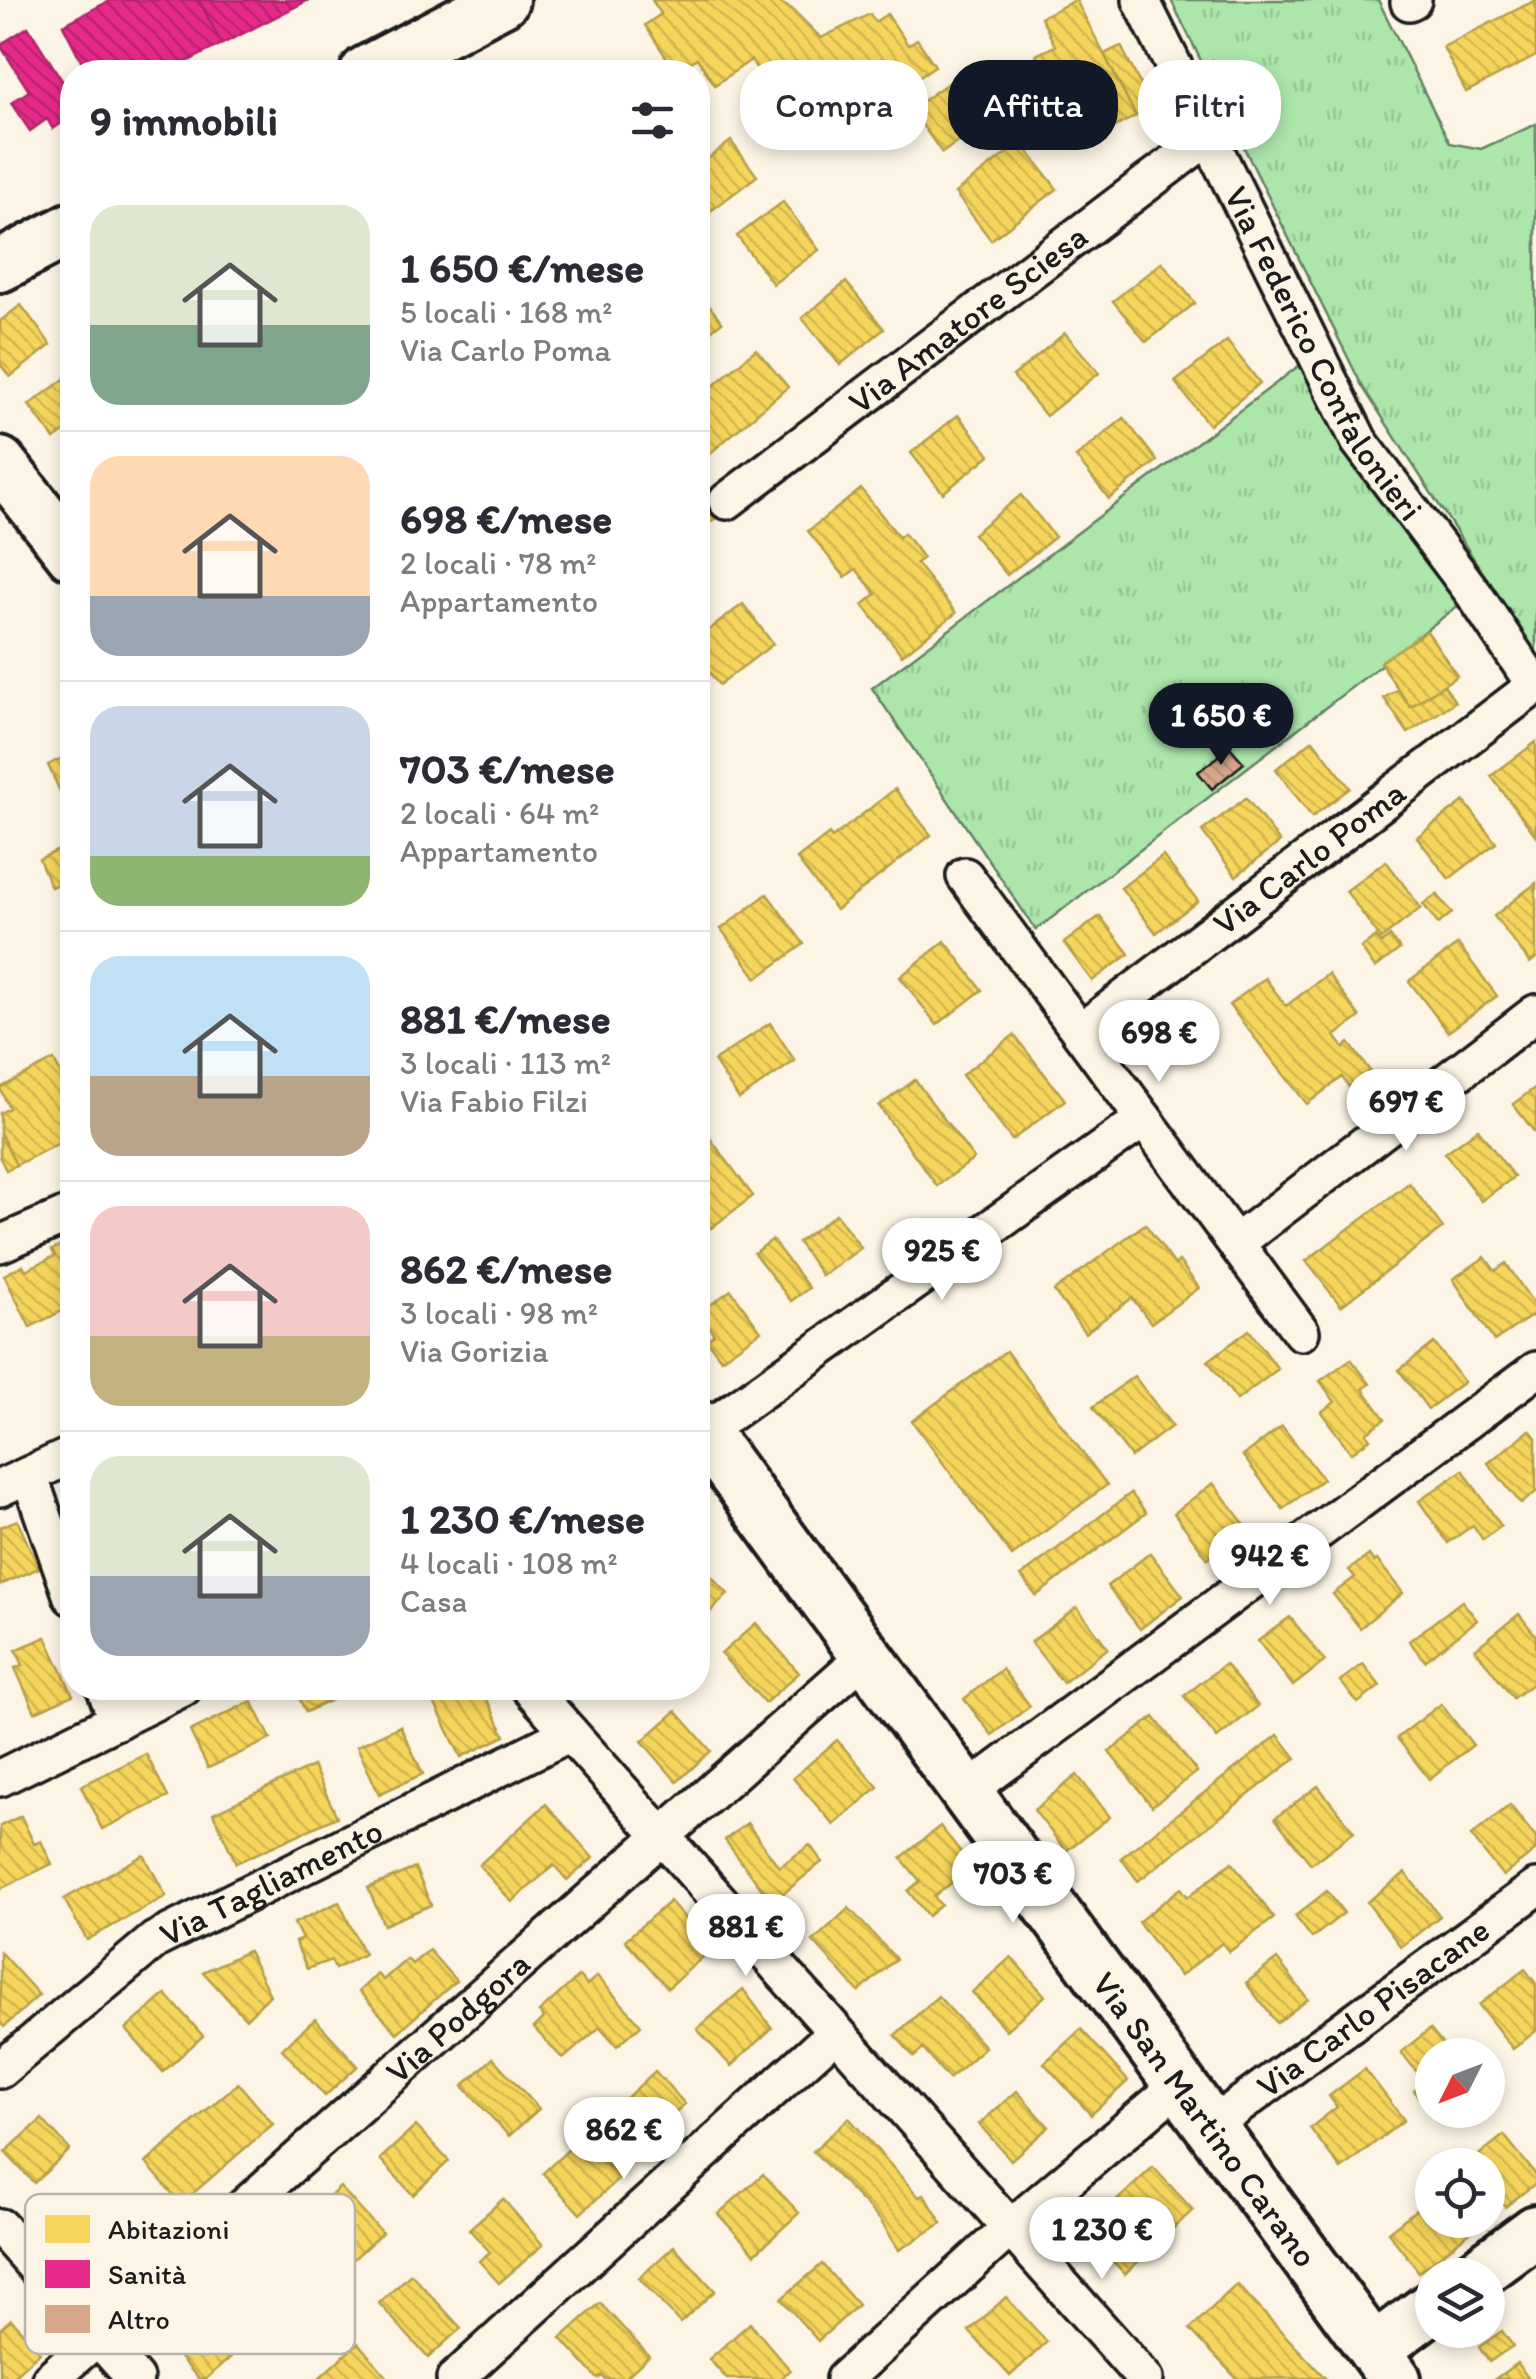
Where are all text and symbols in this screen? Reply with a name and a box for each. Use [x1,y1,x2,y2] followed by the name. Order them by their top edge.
[740,60,928,150] chip: Compra
[948,60,1118,150] chip: Affitta
[1138,60,1281,150] chip: Filtri
[625,93,680,148] icon: filters
[90,95,278,146] text: 9 immobili
[1215,179,1432,529] street label: Via Federico Confalonieri
[840,215,1096,423] street label: Via Amatore Sciesa
[400,242,644,293] text: 1 650 €/mese
[170,245,290,365] icon: home
[400,293,612,331] text: 5 locali · 168 m²
[400,331,611,369] text: Via Carlo Poma
[400,493,612,544] text: 698 €/mese
[170,496,290,616] icon: home
[400,544,597,582] text: 2 locali · 78 m²
[400,582,598,620] text: Appartamento
[1129,683,1313,768] pin: 1 650 €
[1171,696,1271,734] text: 1 650 €
[400,743,615,794] text: 703 €/mese
[170,746,290,866] icon: home
[1205,771,1414,944] street label: Via Carlo Poma
[400,794,599,832] text: 2 locali · 64 m²
[400,832,598,870] text: Appartamento
[400,993,611,1044] text: 881 €/mese
[170,996,290,1116] icon: home
[1089,1000,1229,1085] pin: 698 €
[1121,1013,1197,1051] text: 698 €
[400,1044,611,1082] text: 3 locali · 113 m²
[1336,1069,1476,1154] pin: 697 €
[400,1082,588,1120] text: Via Fabio Filzi
[1368,1082,1444,1120] text: 697 €
[872,1218,1012,1303] pin: 925 €
[904,1231,980,1269] text: 925 €
[400,1243,612,1294] text: 862 €/mese
[170,1246,290,1366] icon: home
[400,1294,598,1332] text: 3 locali · 98 m²
[400,1332,549,1370] text: Via Gorizia
[400,1493,645,1544] text: 1 230 €/mese
[170,1496,290,1616] icon: home
[1200,1523,1340,1608] pin: 942 €
[1231,1536,1309,1574] text: 942 €
[400,1544,618,1582] text: 4 locali · 108 m²
[400,1582,467,1620] text: Casa
[153,1809,390,1955] street label: Via Tagliamento
[943,1841,1083,1926] pin: 703 €
[974,1854,1052,1892] text: 703 €
[676,1894,816,1979] pin: 881 €
[708,1907,784,1945] text: 881 €
[1248,1908,1498,2107] street label: Via Carlo Pisacane
[377,1942,538,2092] street label: Via Podgora
[1084,1964,1327,2275] street label: Via San Martino Carano
[1415,2038,1505,2128] north arrow
[1415,2038,1505,2348] map controls
[554,2097,694,2182] pin: 862 €
[586,2110,662,2148] text: 862 €
[1415,2148,1505,2238] button: locate
[25,2194,355,2354] legend
[1010,2197,1194,2282] pin: 1 230 €
[1051,2210,1153,2248] text: 1 230 €
[108,2212,229,2246] text: Abitazioni
[108,2257,187,2291] text: Sanità
[1415,2258,1505,2348] button: layers
[108,2302,170,2336] text: Altro

